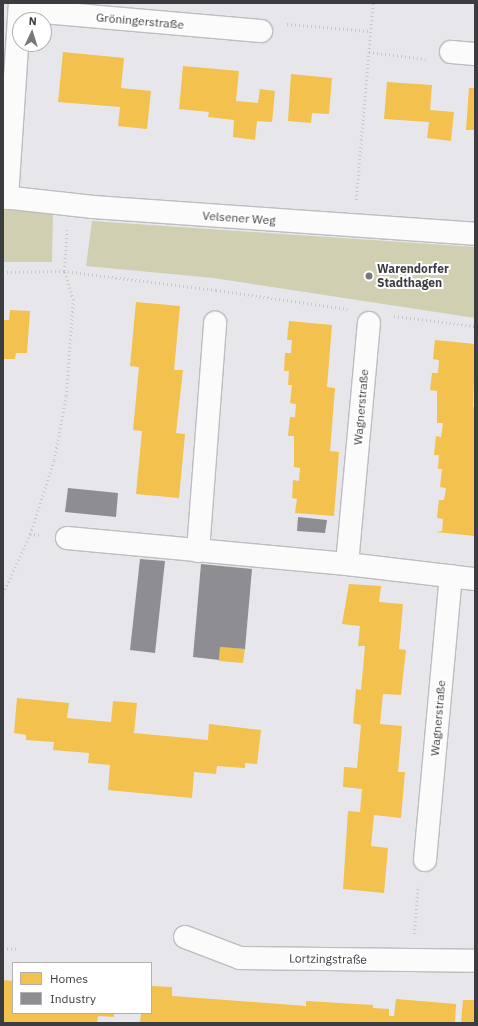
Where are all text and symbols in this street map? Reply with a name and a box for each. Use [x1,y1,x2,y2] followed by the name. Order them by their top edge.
[95,10,185,32] street label: Gröningerstraße
[12,12,52,52] north arrow
[28,14,37,28] text: N
[202,208,276,228] street label: Velsener Weg
[377,262,449,290] place label: Warendorfer Stadthagen
[364,271,374,281] marker: Warendorfer Stadthagen
[351,368,371,446] street label: Wagnerstraße
[428,679,448,757] street label: Wagnerstraße
[289,951,367,967] street label: Lortzingstraße
[12,962,152,1014] legend
[50,971,88,986] text: Homes
[50,991,96,1006] text: Industry

